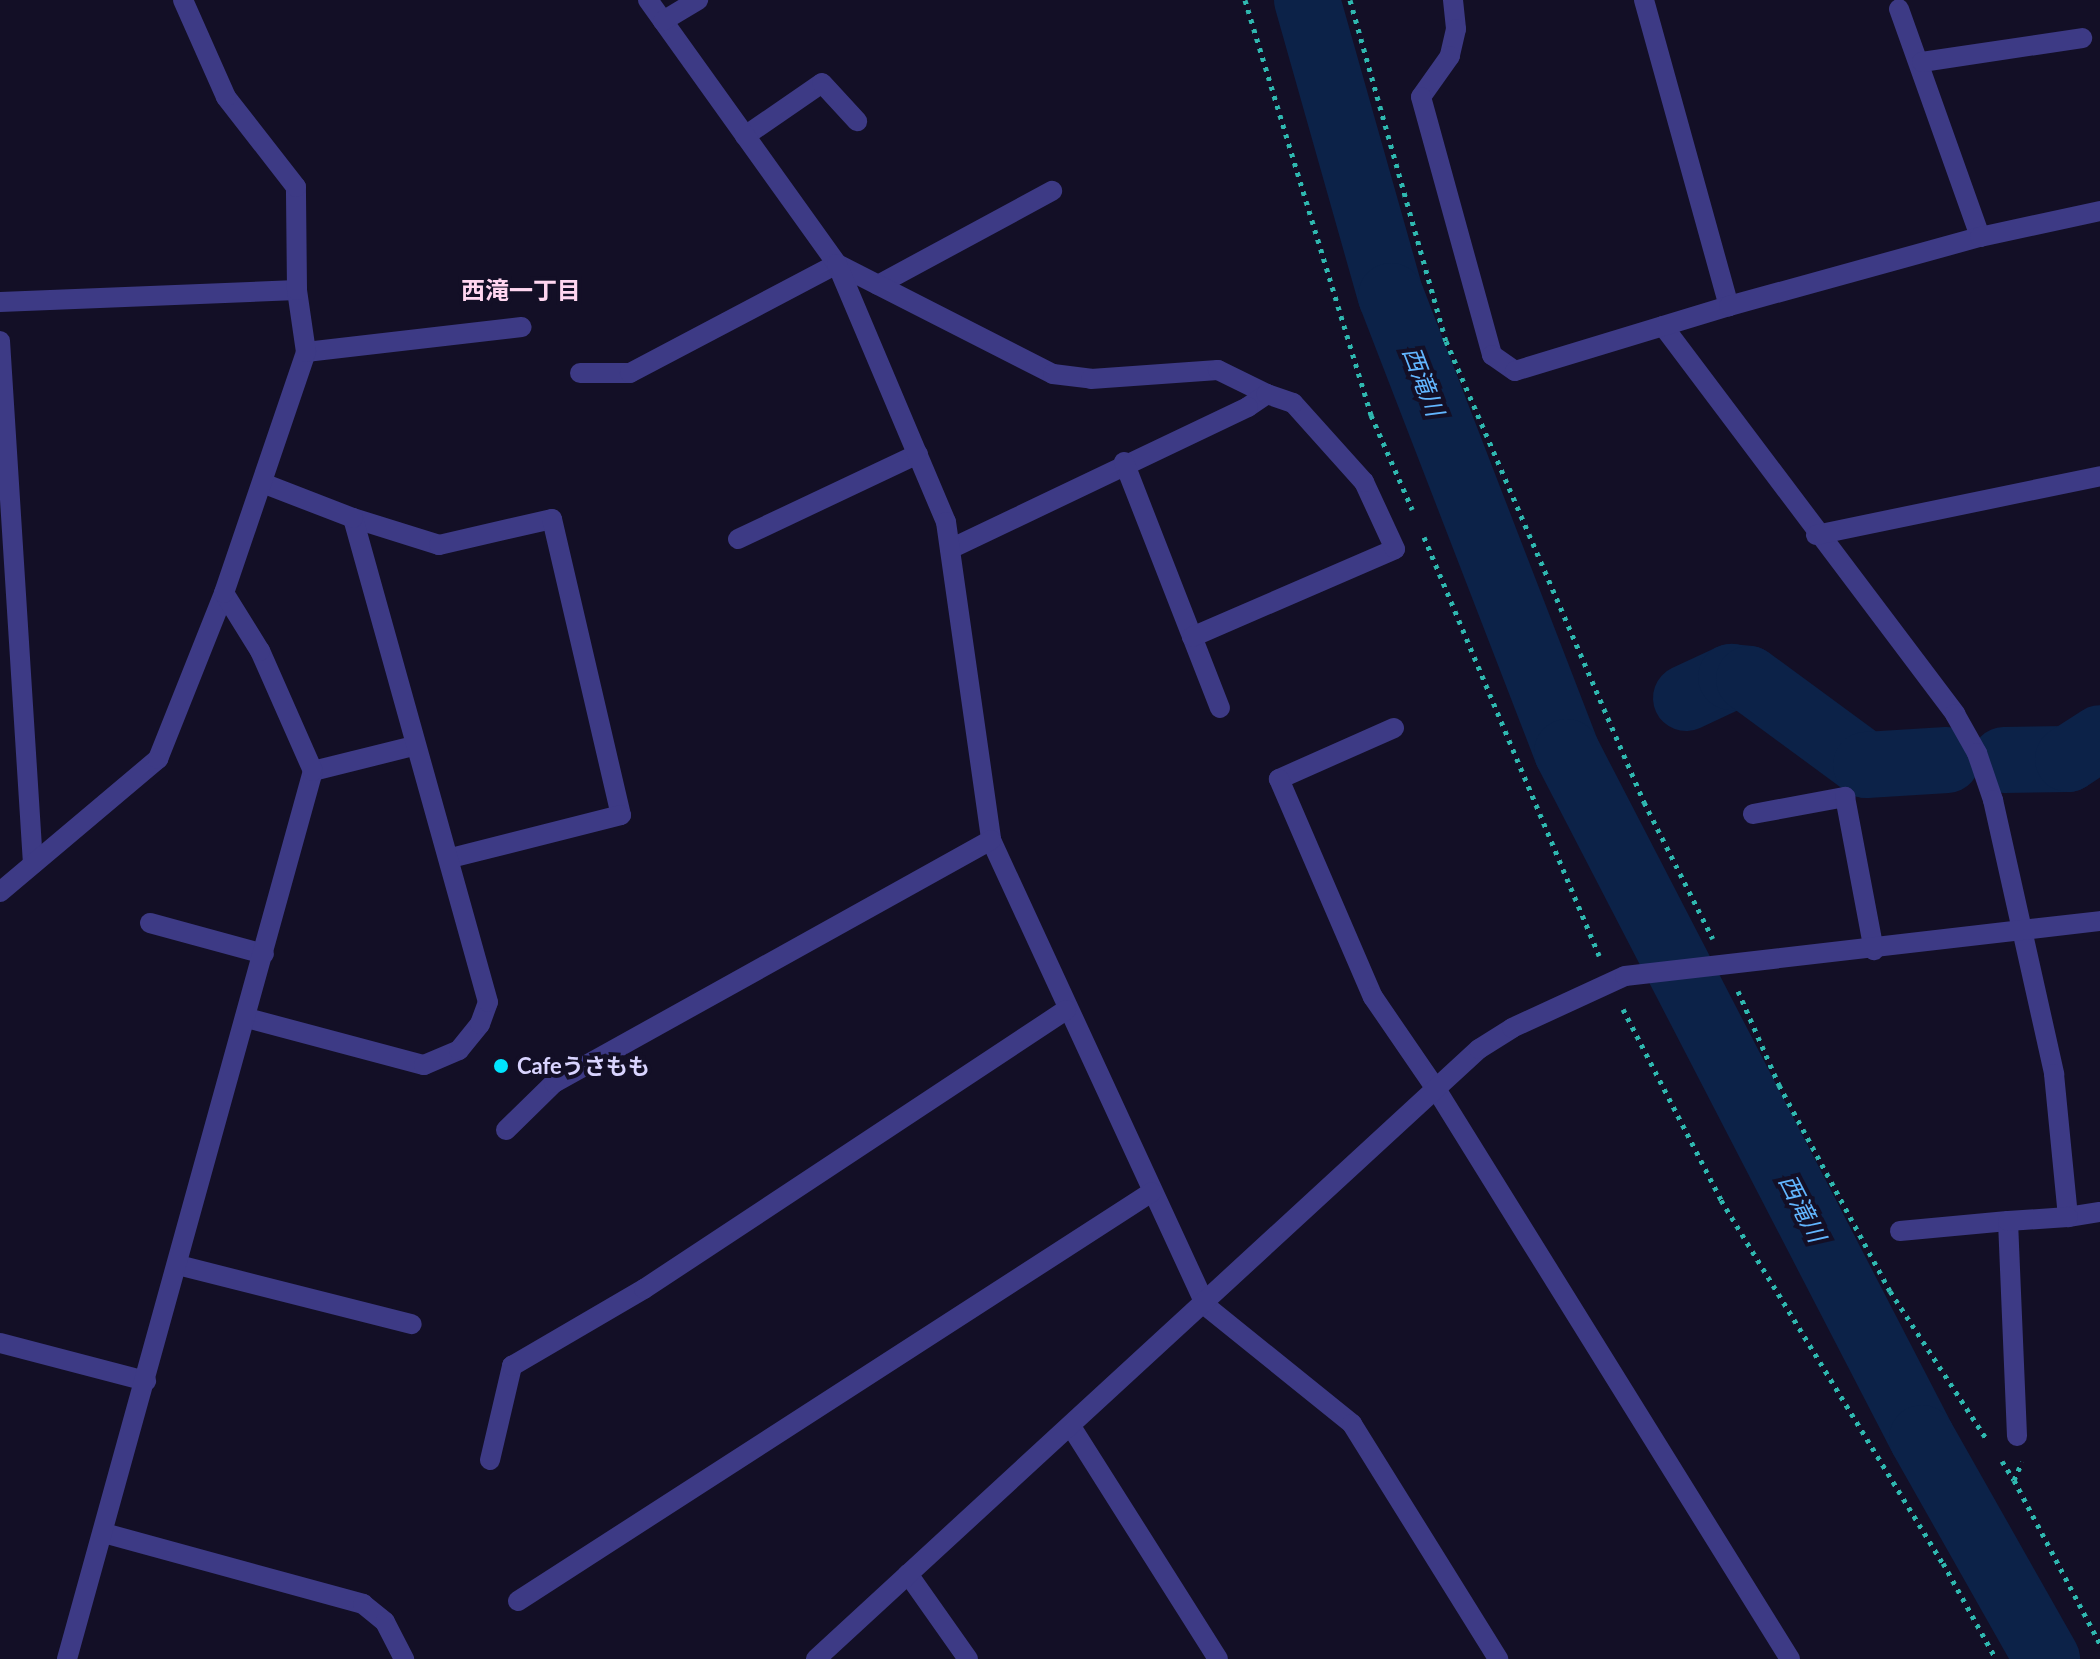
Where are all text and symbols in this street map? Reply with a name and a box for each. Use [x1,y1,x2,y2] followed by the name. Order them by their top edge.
[461,276,581,304] district label: 西滝一丁目
[1398,342,1450,420] water label: 西滝川
[517,1053,650,1079] place label: Cafeうさもも
[492,1057,510,1075] marker: Cafeうさもも
[1774,1169,1832,1247] water label: 西滝川

